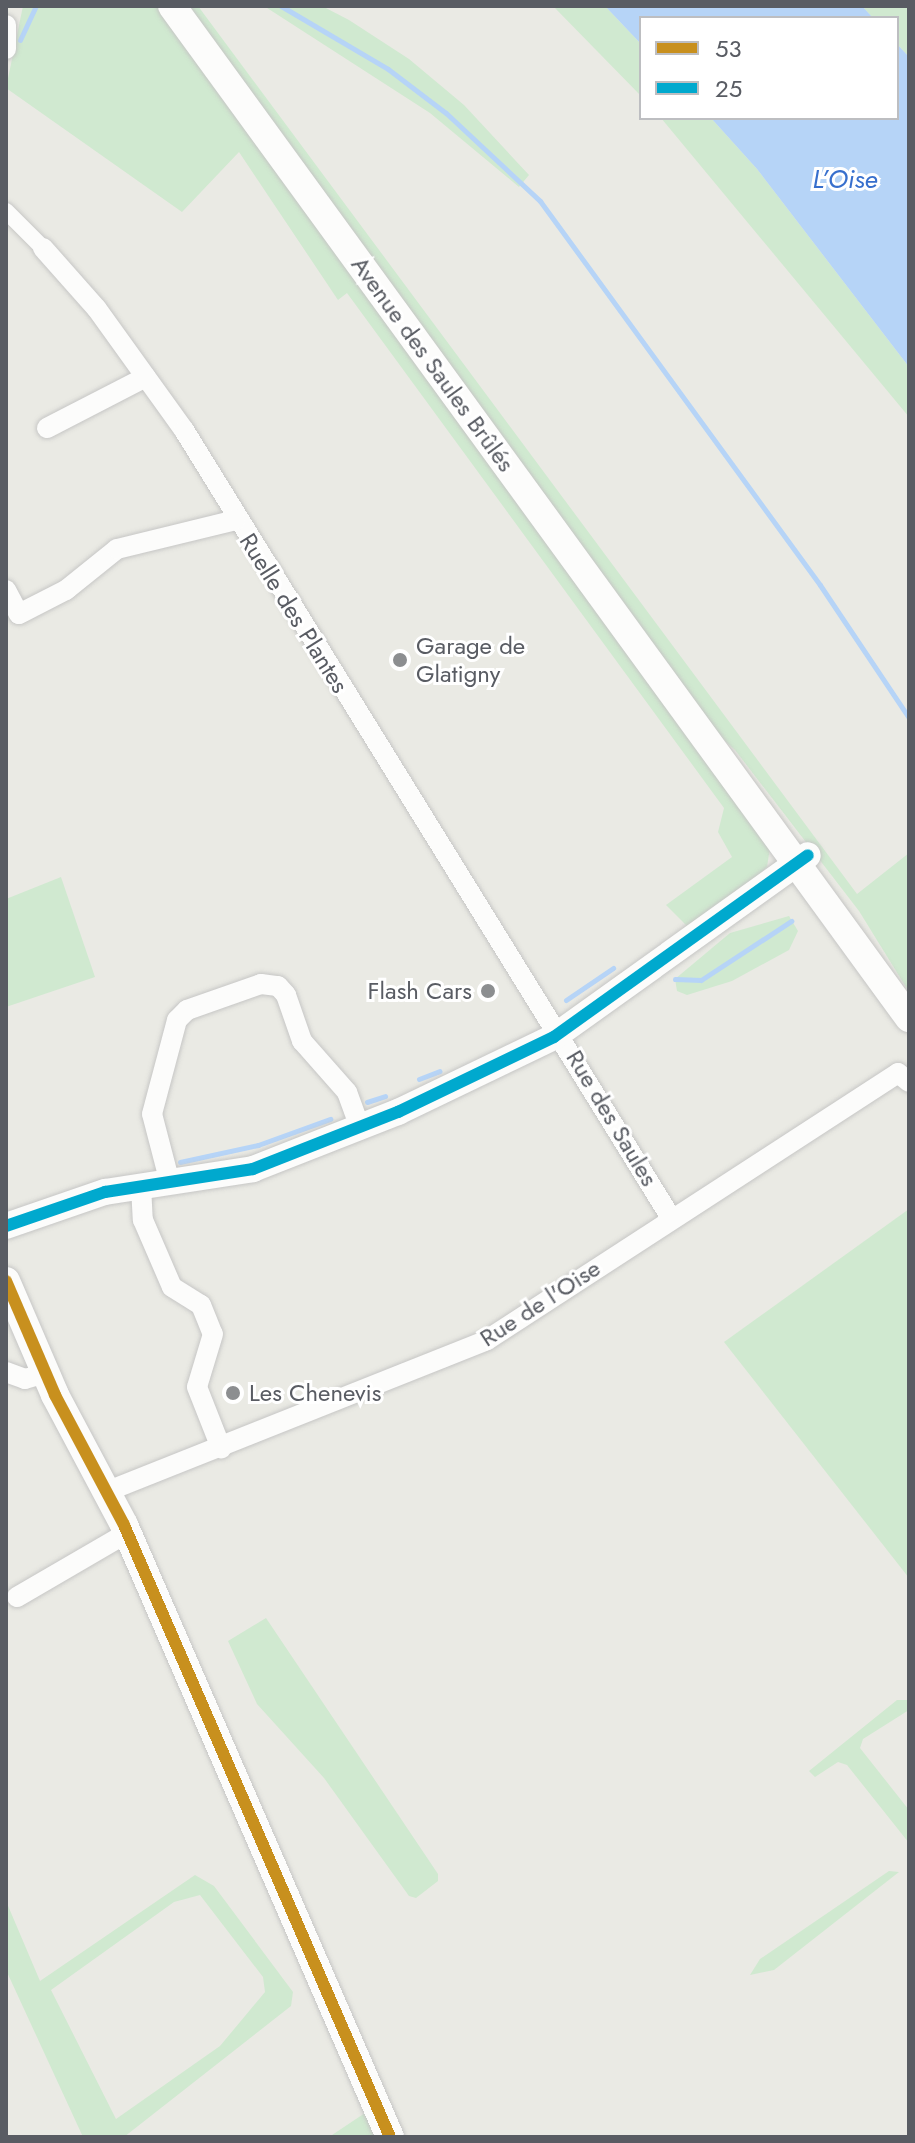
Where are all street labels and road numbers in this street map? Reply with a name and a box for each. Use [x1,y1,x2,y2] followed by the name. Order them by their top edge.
[345,251,521,477] street label: Avenue des Saules Brûlés
[233,528,355,698] street label: Ruelle des Plantes
[560,1045,664,1191] street label: Rue des Saules
[474,1253,606,1353] street label: Rue de l'Oise

